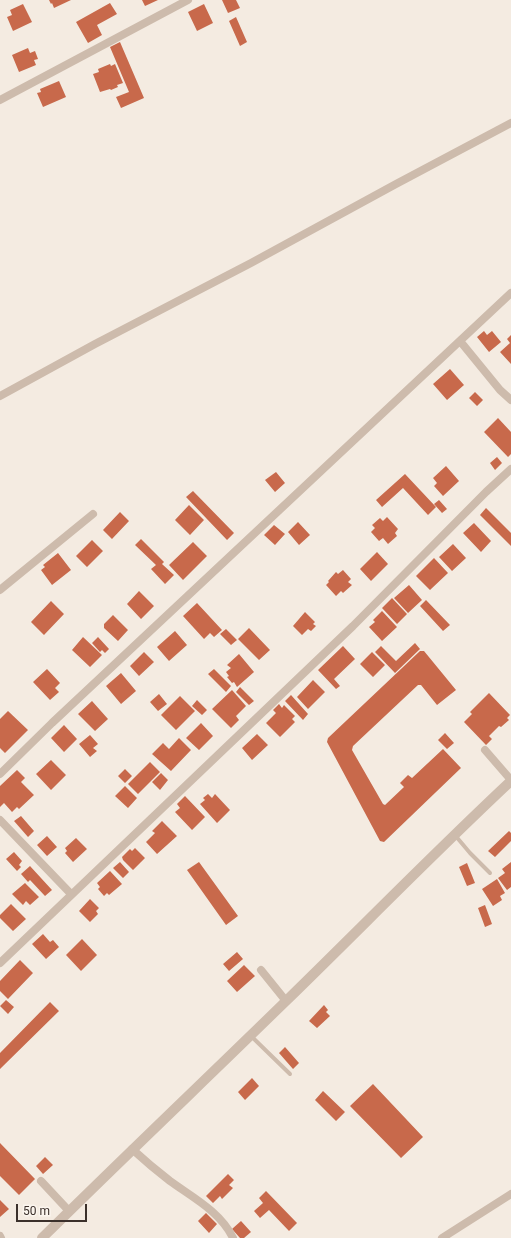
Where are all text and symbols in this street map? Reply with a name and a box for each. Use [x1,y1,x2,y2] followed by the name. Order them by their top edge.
[18,1196,89,1222] scale bar
[23,1204,50,1218] text: 50 m

